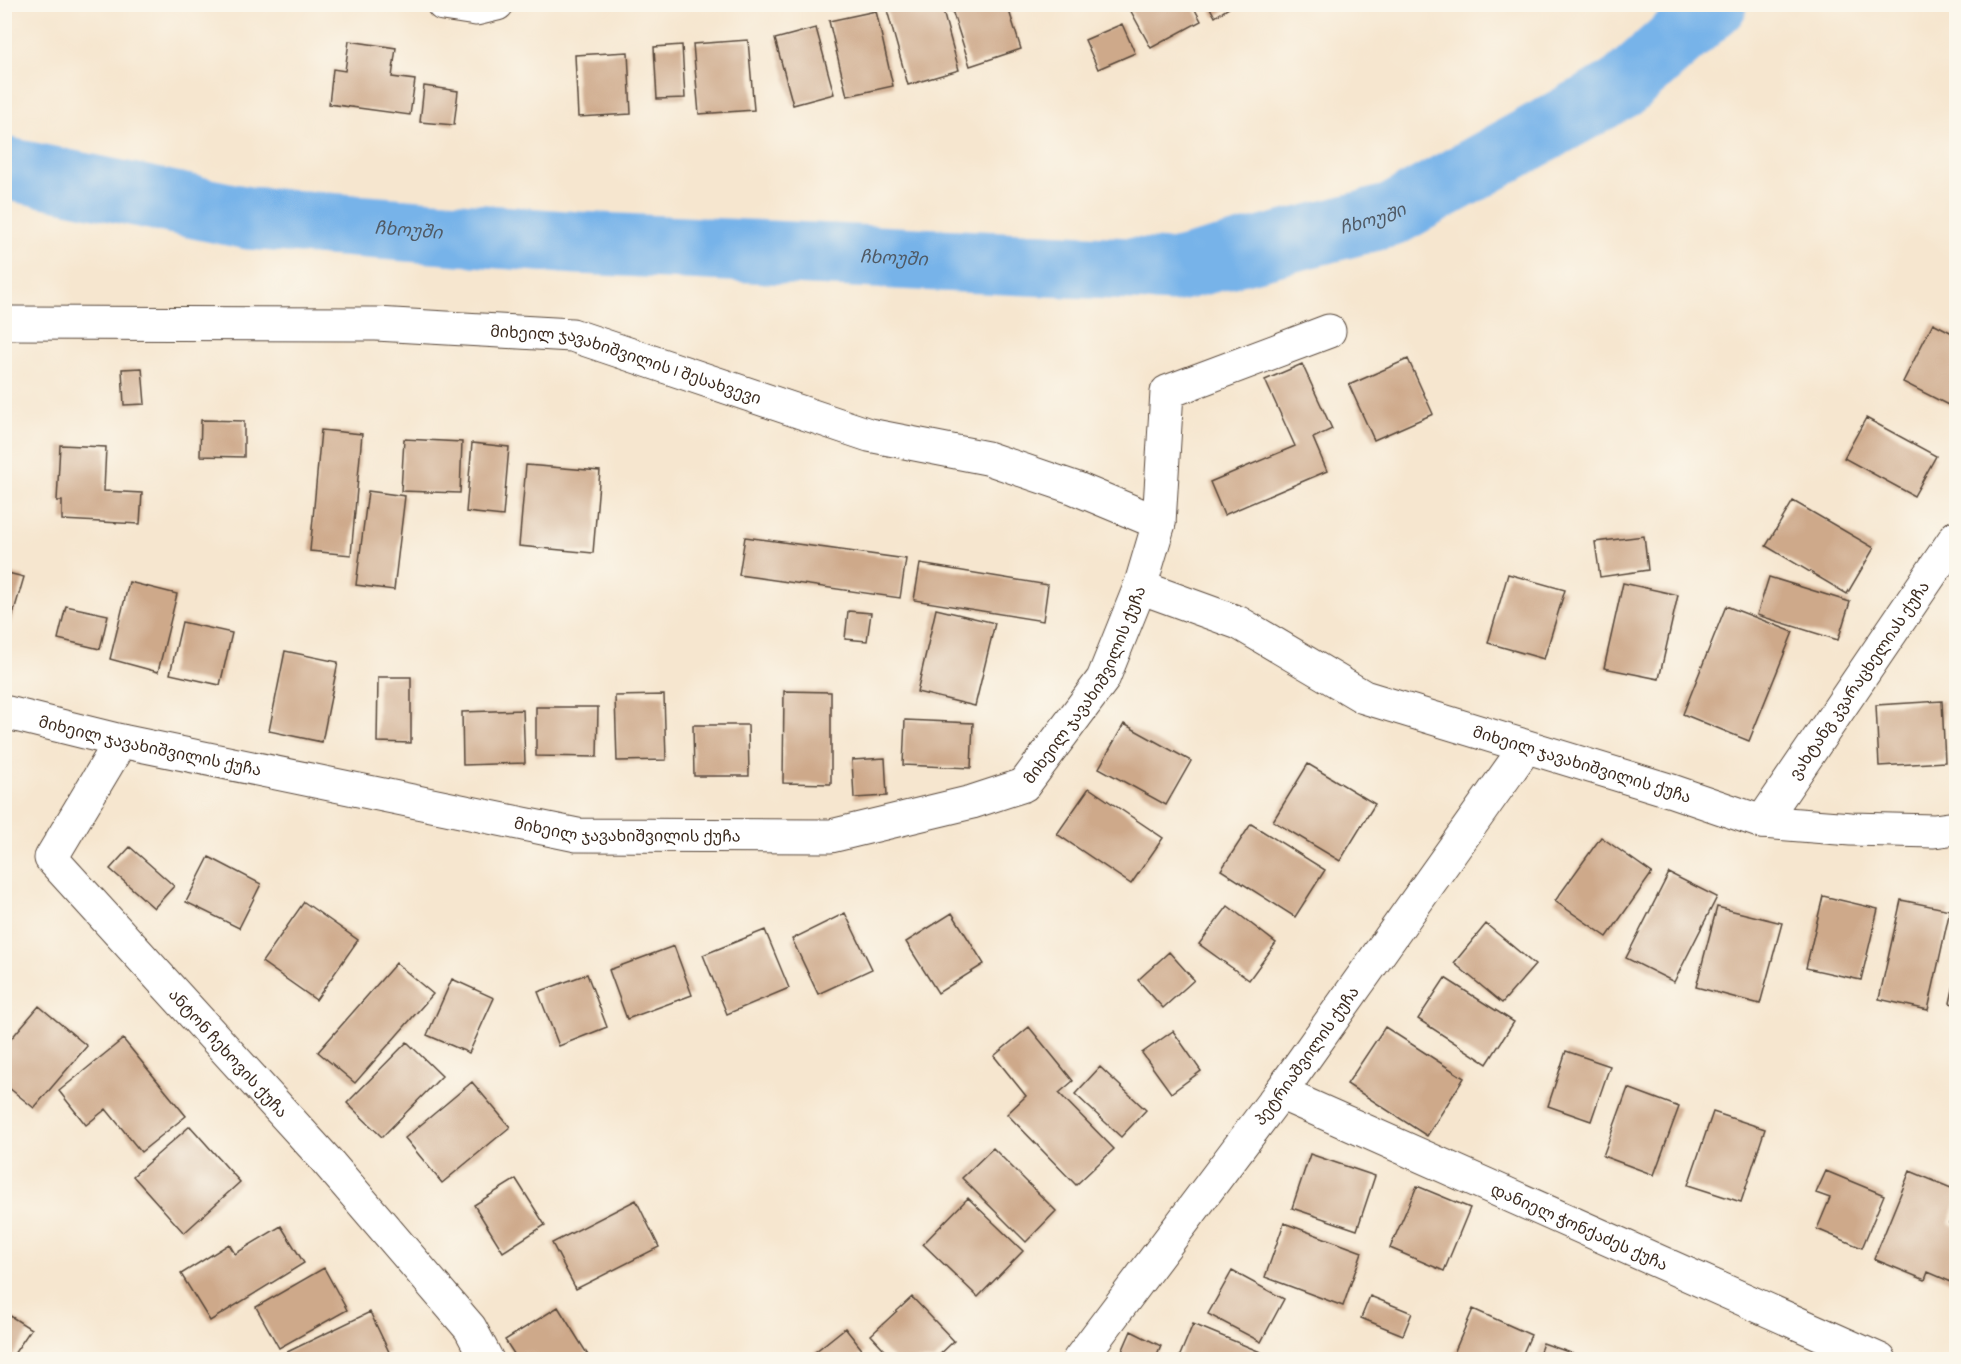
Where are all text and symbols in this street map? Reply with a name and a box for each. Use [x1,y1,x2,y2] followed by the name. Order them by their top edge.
[1337,196,1411,240] water label: ჩხოუში
[374,215,444,245] water label: ჩხოუში
[859,243,929,271] water label: ჩხოუში
[490,319,764,409] street label: მიხეილ ჯავახიშვილის I შესახვევი
[1783,576,1934,783] street label: ვახტანგ კვარაცხელიას ქუჩა
[1018,582,1150,788] street label: მიხეილ ჯავახიშვილის ქუჩა
[37,710,263,781] street label: მიხეილ ჯავახიშვილის ქუჩა
[1470,720,1694,808] street label: მიხეილ ჯავახიშვილის ქუჩა
[512,811,741,847] street label: მიხეილ ჯავახიშვილის ქუჩა
[1249,981,1364,1130] street label: პეტრიაშვილის ქუჩა
[164,984,293,1122] street label: ანტონ ჩეხოვის ქუჩა
[1488,1177,1672,1275] street label: დანიელ ჭონქაძეს ქუჩა

